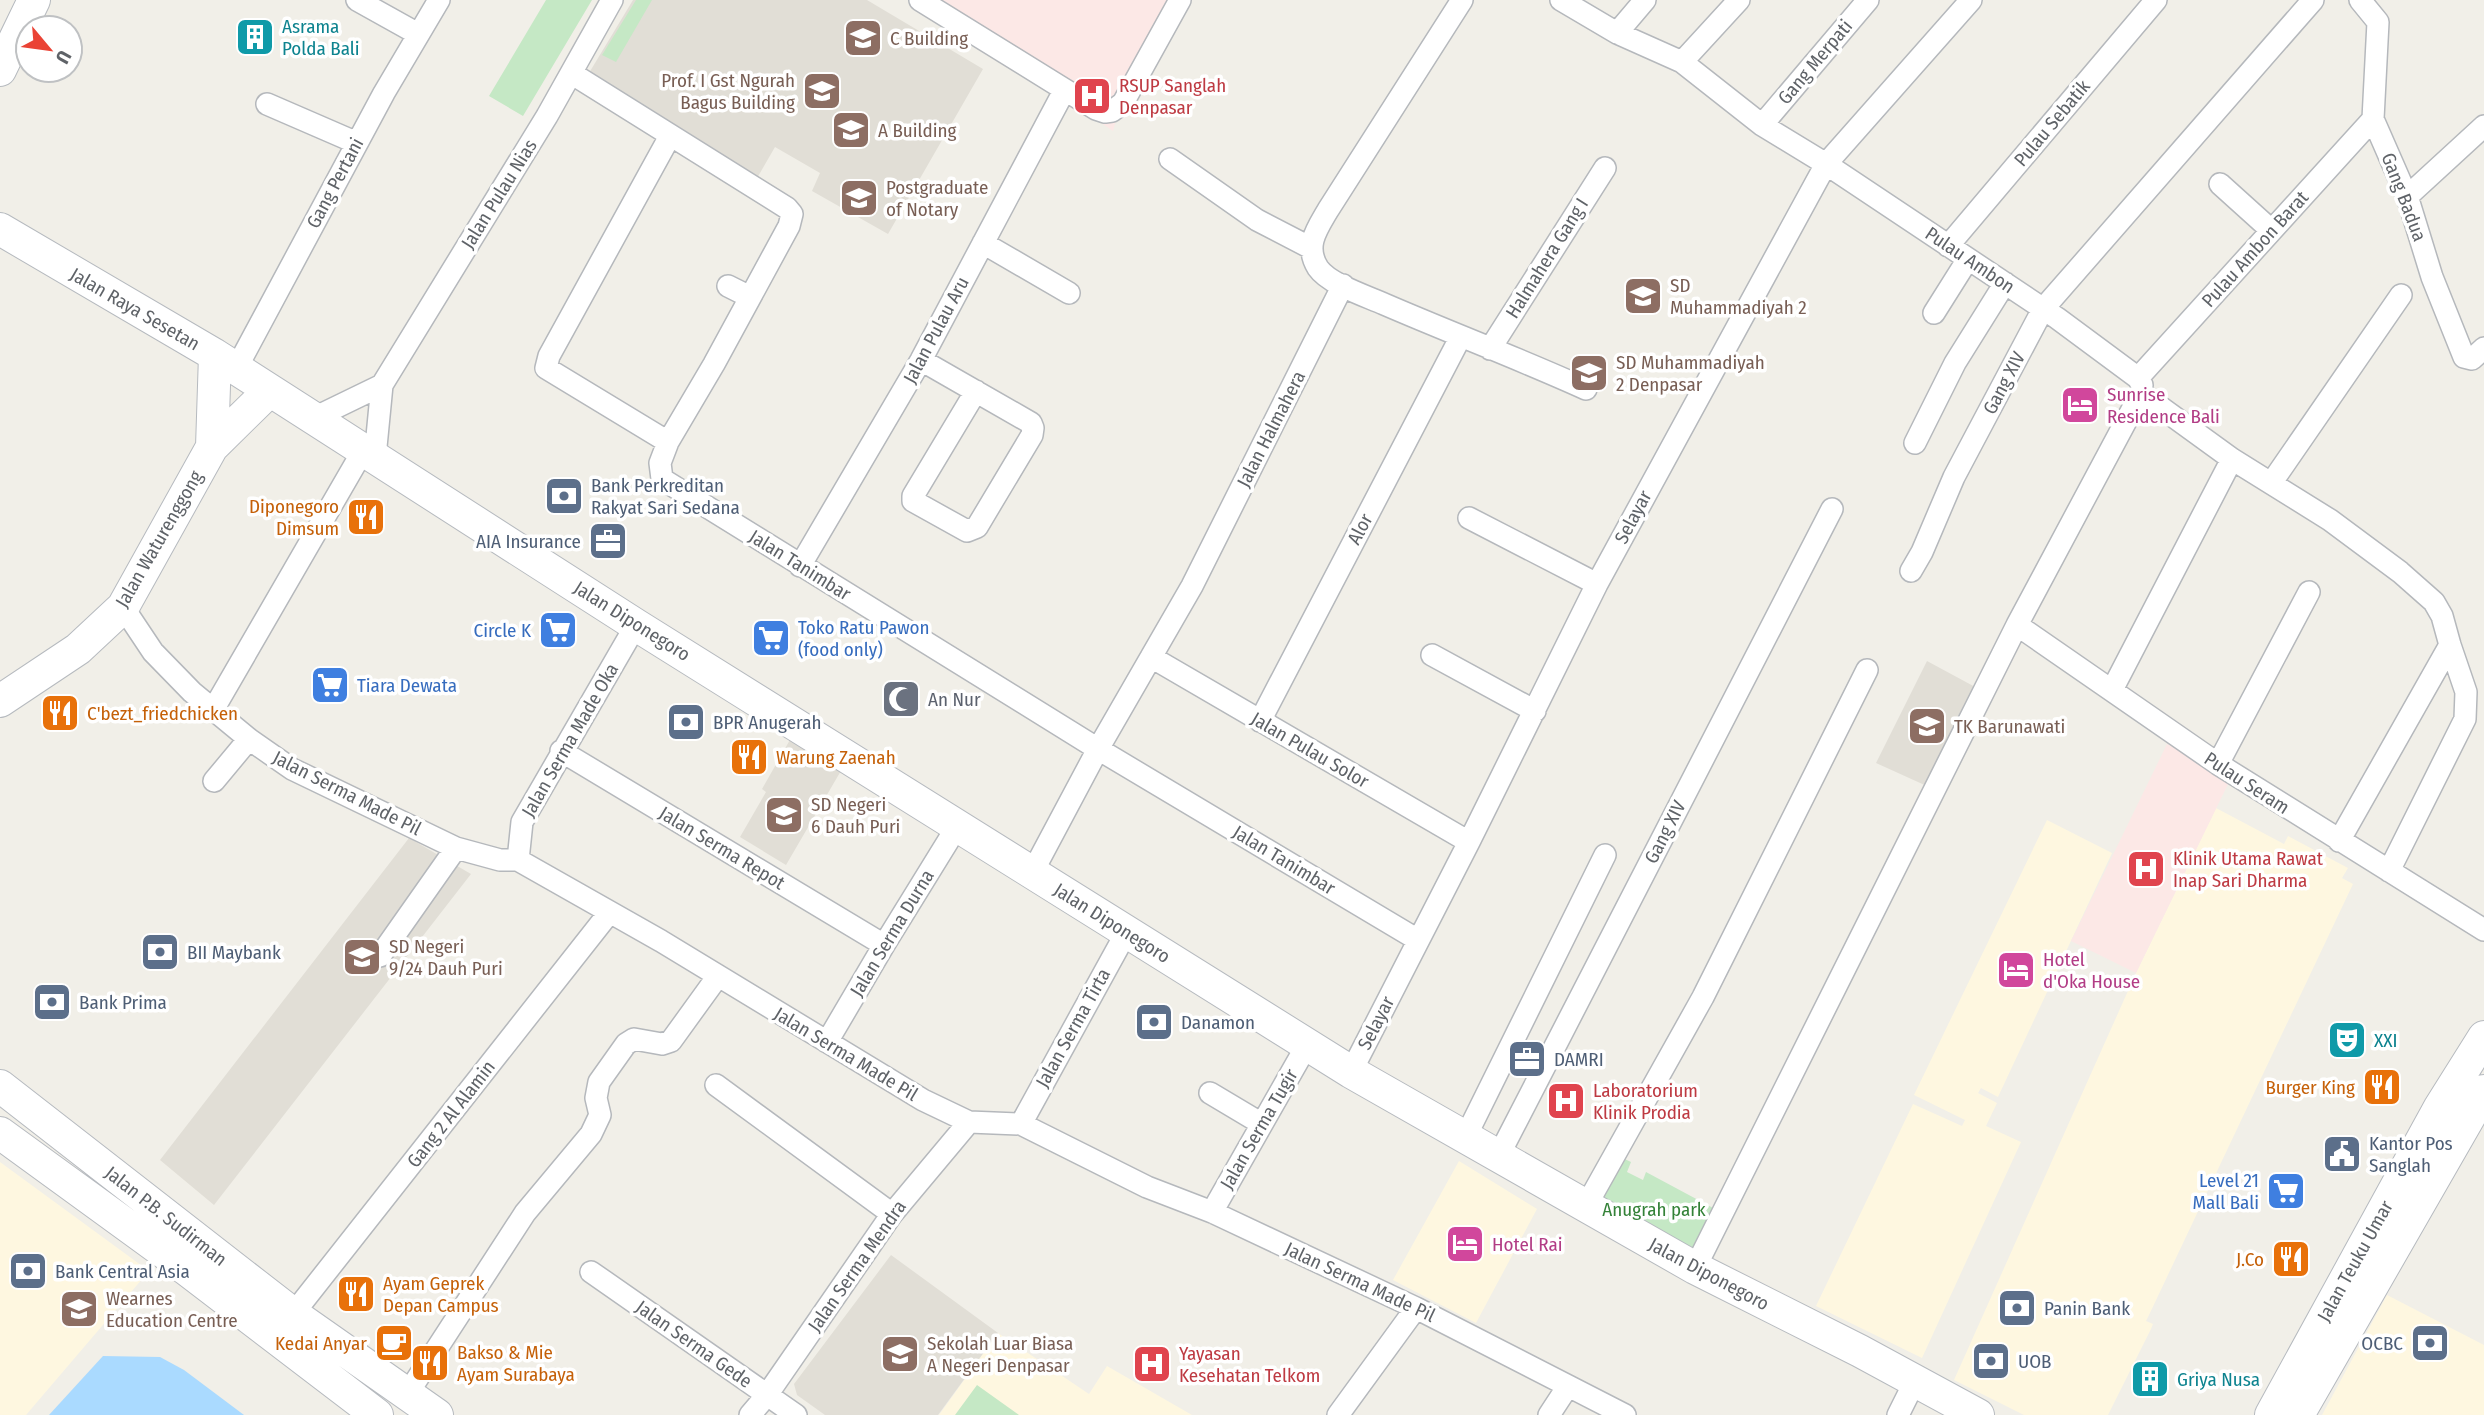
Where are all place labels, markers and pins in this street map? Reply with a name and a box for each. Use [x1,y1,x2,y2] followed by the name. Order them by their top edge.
[282,15,360,60] place label: Asrama Polda Bali
[234,16,276,58] building icon: Asrama Polda Bali
[842,17,884,59] school or university icon: C Building
[890,27,968,50] place label: C Building
[661,69,795,114] place label: Prof. I Gst Ngurah Bagus Building
[801,70,843,112] school or university icon: Prof. I Gst Ngurah Bagus Building
[1119,74,1226,119] place label: RSUP Sanglah Denpasar
[1071,75,1113,117] hospital icon: RSUP Sanglah Denpasar
[830,109,872,151] school or university icon: A Building
[878,119,956,142] place label: A Building
[886,176,988,221] place label: Postgraduate of Notary
[838,177,880,219] school or university icon: Postgraduate of Notary
[1670,274,1807,319] place label: SD Muhammadiyah 2
[1622,275,1664,317] school or university icon: SD Muhammadiyah 2
[1616,351,1765,396] place label: SD Muhammadiyah 2 Denpasar
[1568,352,1610,394] school or university icon: SD Muhammadiyah 2 Denpasar
[2107,383,2220,428] place label: Sunrise Residence Bali
[2059,384,2101,426] hotel icon: Sunrise Residence Bali
[591,474,740,519] place label: Bank Perkreditan Rakyat Sari Sedana
[543,475,585,517] bank icon: Bank Perkreditan Rakyat Sari Sedana
[249,495,339,540] place label: Diponegoro Dimsum
[345,496,387,538] restaurant icon: Diponegoro Dimsum
[587,520,629,562] office icon: AIA Insurance
[476,530,581,553] place label: AIA Insurance
[537,609,579,651] supermarket icon: Circle K
[798,616,930,661] place label: Toko Ratu Pawon (food only)
[750,617,792,659] supermarket icon: Toko Ratu Pawon (food only)
[474,619,532,642] place label: Circle K
[309,664,351,706] supermarket icon: Tiara Dewata
[357,674,457,697] place label: Tiara Dewata
[880,678,922,720] mosque icon: An Nur
[928,688,981,711] place label: An Nur
[39,692,81,734] restaurant icon: C'bezt_friedchicken
[665,701,707,743] bank icon: BPR Anugerah
[87,702,238,725] place label: C'bezt_friedchicken
[1906,705,1948,747] school or university icon: TK Barunawati
[713,711,821,734] place label: BPR Anugerah
[1954,715,2065,738] place label: TK Barunawati
[728,736,770,778] restaurant icon: Warung Zaenah
[776,746,896,769] place label: Warung Zaenah
[811,793,900,838] place label: SD Negeri 6 Dauh Puri
[763,794,805,836] school or university icon: SD Negeri 6 Dauh Puri
[2173,847,2324,892] place label: Klinik Utama Rawat Inap Sari Dharma
[2125,848,2167,890] hospital icon: Klinik Utama Rawat Inap Sari Dharma
[139,931,181,973] bank icon: BII Maybank
[389,935,503,980] place label: SD Negeri 9/24 Dauh Puri
[341,936,383,978] school or university icon: SD Negeri 9/24 Dauh Puri
[187,941,281,964] place label: BII Maybank
[2043,948,2140,993] place label: Hotel d'Oka House
[1995,949,2037,991] hotel icon: Hotel d'Oka House
[31,981,73,1023] bank icon: Bank Prima
[79,991,167,1014] place label: Bank Prima
[1133,1001,1175,1043] bank icon: Danamon
[1181,1011,1255,1034] place label: Danamon
[2326,1019,2368,1061] theatre icon: XXI
[2374,1029,2398,1052] place label: XXI
[1506,1038,1548,1080] office icon: DAMRI
[1554,1048,1604,1071] place label: DAMRI
[2361,1066,2403,1108] restaurant icon: Burger King
[2265,1076,2355,1099] place label: Burger King
[1593,1079,1698,1124] place label: Laboratorium Klinik Prodia
[1545,1080,1587,1122] hospital icon: Laboratorium Klinik Prodia
[2369,1132,2453,1177] place label: Kantor Pos Sanglah
[2321,1133,2363,1175] public building icon: Kantor Pos Sanglah
[2193,1169,2259,1214] place label: Level 21 Mall Bali
[2265,1170,2307,1212] supermarket icon: Level 21 Mall Bali
[1444,1223,1486,1265] hotel icon: Hotel Rai
[1492,1233,1563,1256] place label: Hotel Rai
[2270,1238,2312,1280] restaurant icon: J.Co
[2236,1248,2264,1271] place label: J.Co
[7,1250,49,1292] bank icon: Bank Central Asia
[55,1260,190,1283] place label: Bank Central Asia
[383,1272,499,1317] place label: Ayam Geprek Depan Campus
[335,1273,377,1315] restaurant icon: Ayam Geprek Depan Campus
[106,1287,238,1332] place label: Wearnes Education Centre
[1996,1287,2038,1329] bank icon: Panin Bank
[58,1288,100,1330] school or university icon: Wearnes Education Centre
[2044,1297,2130,1320] place label: Panin Bank
[373,1322,415,1364] cafe icon: Kedai Anyar
[2409,1322,2451,1364] bank icon: OCBC
[275,1332,367,1355] place label: Kedai Anyar
[927,1332,1073,1377] place label: Sekolah Luar Biasa A Negeri Denpasar
[2361,1332,2403,1355] place label: OCBC
[879,1333,921,1375] school or university icon: Sekolah Luar Biasa A Negeri Denpasar
[1970,1340,2012,1382] bank icon: UOB
[457,1341,575,1386] place label: Bakso & Mie Ayam Surabaya
[409,1342,451,1384] restaurant icon: Bakso & Mie Ayam Surabaya
[1179,1342,1320,1387] place label: Yayasan Kesehatan Telkom
[1131,1343,1173,1385] hospital icon: Yayasan Kesehatan Telkom
[2018,1350,2052,1373] place label: UOB
[2129,1358,2171,1400] building icon: Griya Nusa
[2177,1368,2260,1391] place label: Griya Nusa

